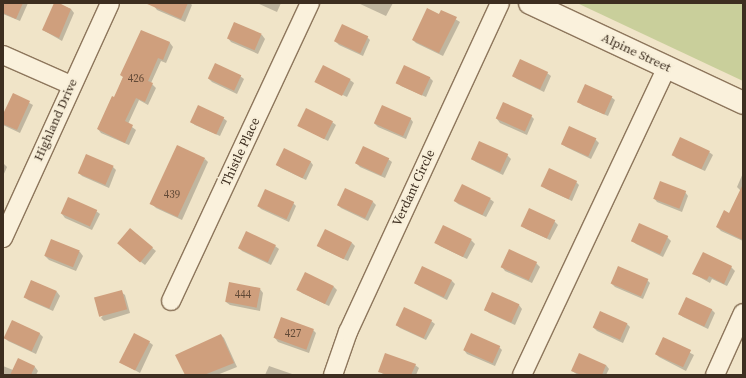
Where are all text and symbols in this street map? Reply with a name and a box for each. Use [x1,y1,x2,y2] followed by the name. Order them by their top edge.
[599,30,673,76] street label: Alpine Street
[128,72,144,86] house number: 426
[31,76,81,164] street label: Highland Drive
[218,115,264,189] street label: Thistle Place
[389,147,439,229] street label: Verdant Circle
[164,188,180,202] house number: 439
[235,288,251,302] house number: 444
[285,327,301,341] house number: 427

